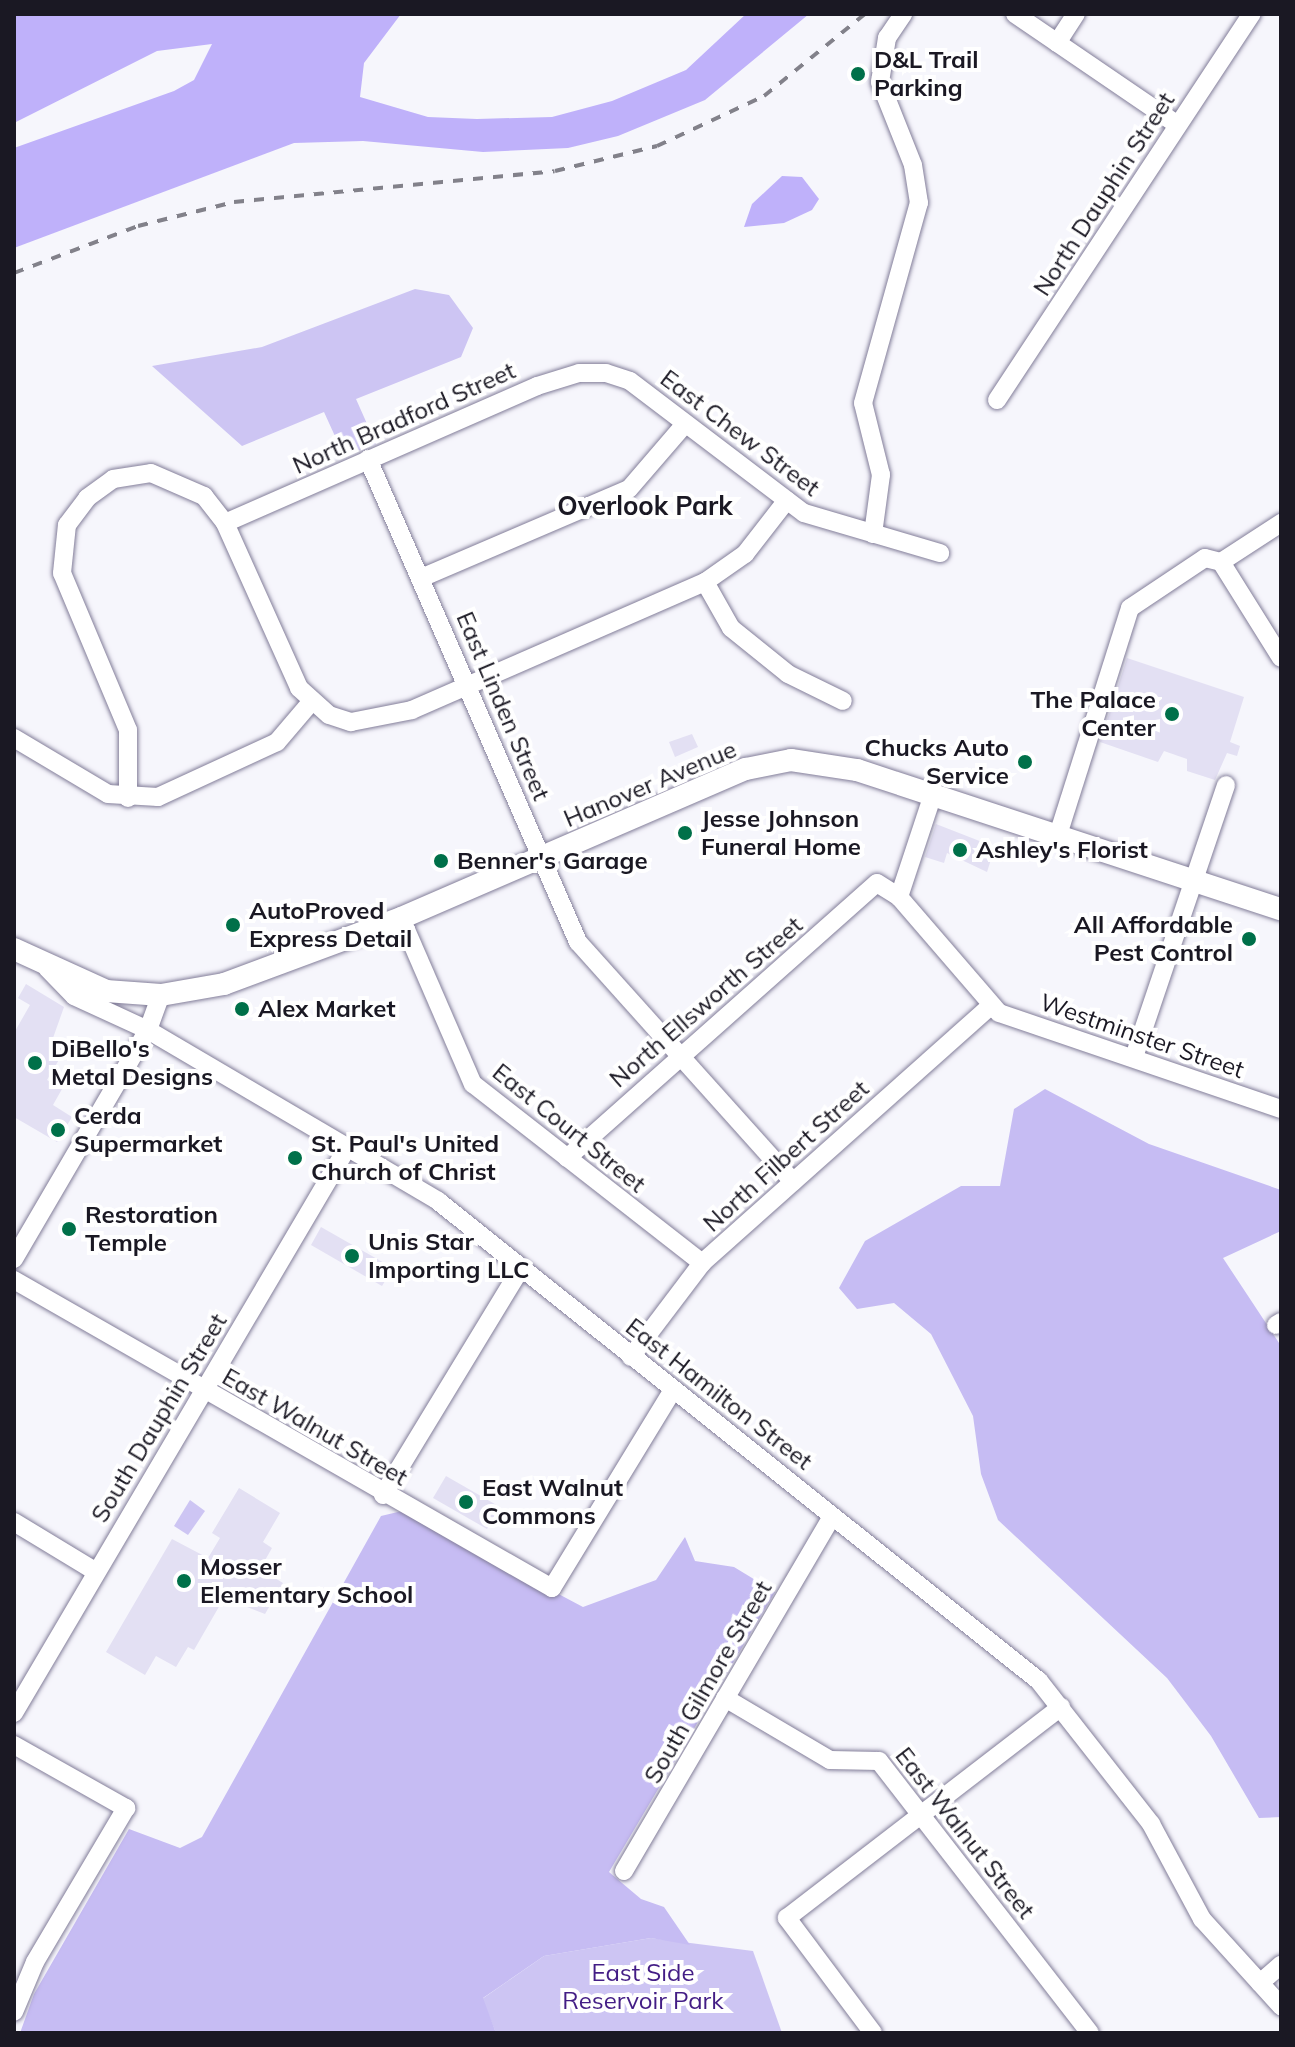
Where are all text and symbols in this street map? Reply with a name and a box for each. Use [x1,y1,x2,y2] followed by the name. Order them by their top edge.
[874,46,979,102] place label: D&L Trail Parking
[849,65,867,83] marker: D&L Trail Parking
[1027,87,1181,301] street label: North Dauphin Street
[288,356,520,480] street label: North Bradford Street
[655,364,825,502] street label: East Chew Street
[557,490,733,522] district label: Overlook Park
[450,608,556,804] street label: East Linden Street
[1030,686,1156,742] place label: The Palace Center
[1163,705,1181,723] marker: The Palace Center
[865,734,1009,790] place label: Chucks Auto Service
[559,735,741,833] street label: Hanover Avenue
[1016,753,1034,771] marker: Chucks Auto Service
[701,805,861,861] place label: Jesse Johnson Funeral Home
[676,824,694,842] marker: Jesse Johnson Funeral Home
[976,836,1148,864] place label: Ashley's Florist
[951,841,969,859] marker: Ashley's Florist
[457,847,648,875] place label: Benner's Garage
[432,852,450,870] marker: Benner's Garage
[249,897,412,953] place label: AutoProved Express Detail
[604,911,808,1093] street label: North Ellsworth Street
[1074,911,1233,967] place label: All Affordable Pest Control
[224,916,242,934] marker: AutoProved Express Detail
[1240,930,1258,948] marker: All Affordable Pest Control
[1036,988,1248,1084] street label: Westminster Street
[258,995,395,1023] place label: Alex Market
[233,1000,251,1018] marker: Alex Market
[51,1035,213,1091] place label: DiBello's Metal Designs
[26,1054,44,1072] marker: DiBello's Metal Designs
[487,1058,651,1198] street label: East Court Street
[697,1074,875,1238] street label: North Filbert Street
[74,1102,222,1158] place label: Cerda Supermarket
[49,1121,67,1139] marker: Cerda Supermarket
[311,1130,499,1186] place label: St. Paul's United Church of Christ
[286,1149,304,1167] marker: St. Paul's United Church of Christ
[85,1201,218,1257] place label: Restoration Temple
[60,1220,78,1238] marker: Restoration Temple
[368,1228,529,1284] place label: Unis Star Importing LLC
[343,1247,361,1265] marker: Unis Star Importing LLC
[85,1308,233,1528] street label: South Dauphin Street
[620,1312,818,1476] street label: East Hamilton Street
[217,1362,413,1492] street label: East Walnut Street
[482,1474,623,1530] place label: East Walnut Commons
[457,1493,475,1511] marker: East Walnut Commons
[200,1553,413,1609] place label: Mosser Elementary School
[175,1572,193,1590] marker: Mosser Elementary School
[638,1576,778,1788] street label: South Gilmore Street
[889,1742,1041,1924] street label: East Walnut Street
[562,1959,724,2015] park label: East Side Reservoir Park

